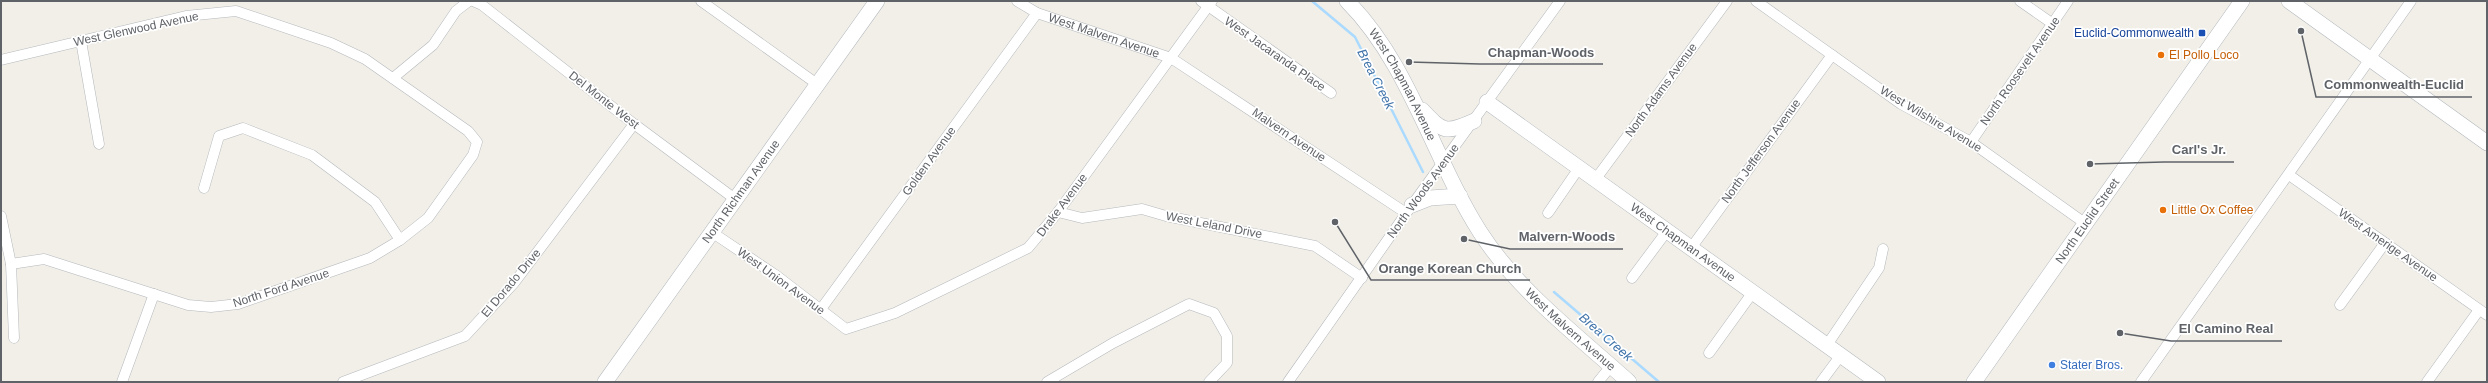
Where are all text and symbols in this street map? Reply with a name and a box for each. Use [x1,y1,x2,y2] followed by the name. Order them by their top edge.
[72,9,200,49] street label: West Glenwood Avenue
[1047,10,1162,61] street label: West Malvern Avenue
[1222,14,1328,94] street label: West Jacaranda Place
[1977,14,2063,128] street label: North Roosevelt Avenue
[1366,26,1439,143] street label: West Chapman Avenue
[2074,26,2194,40] place label: Euclid-Commonwealth
[2197,28,2207,38] marker: Euclid-Commonwealth
[1480,39,1603,64] callout: Chapman-Woods
[1622,40,1700,140] street label: North Adams Avenue
[1488,45,1594,60] text: Chapman-Woods
[1354,46,1398,113] water label: Brea Creek
[2169,48,2239,62] place label: El Pollo Loco
[2156,50,2166,60] marker: El Pollo Loco
[566,68,642,132] street label: Del Monte West
[2316,72,2472,97] callout: Commonwealth-Euclid
[2324,77,2464,92] text: Commonwealth-Euclid
[1878,83,1985,155] street label: West Wilshire Avenue
[1719,96,1804,206] street label: North Jefferson Avenue
[1250,105,1329,165] street label: Malvern Avenue
[899,124,959,198] street label: Golden Avenue
[699,137,783,246] street label: North Richman Avenue
[2164,137,2234,162] callout: Carl's Jr.
[1384,141,1462,241] street label: North Woods Avenue
[2172,142,2226,157] text: Carl's Jr.
[1034,171,1090,239] street label: Drake Avenue
[2053,175,2122,266] street label: North Euclid Street
[1628,200,1738,285] street label: West Chapman Avenue
[2171,203,2254,217] place label: Little Ox Coffee
[2158,205,2168,215] marker: Little Ox Coffee
[2336,206,2440,285] street label: West Amerige Avenue
[1165,209,1264,241] street label: West Leland Drive
[1510,224,1623,249] callout: Malvern-Woods
[1519,229,1615,244] text: Malvern-Woods
[734,244,828,318] street label: West Union Avenue
[478,246,544,320] street label: El Dorado Drive
[1371,255,1530,280] callout: Orange Korean Church
[1378,261,1522,276] text: Orange Korean Church
[231,266,331,310] street label: North Ford Avenue
[1522,285,1619,374] street label: West Malvern Avenue
[1576,310,1637,365] water label: Brea Creek
[2171,316,2282,341] callout: El Camino Real
[2179,321,2273,336] text: El Camino Real
[2060,358,2123,372] place label: Stater Bros.
[2047,360,2057,370] marker: Stater Bros.

